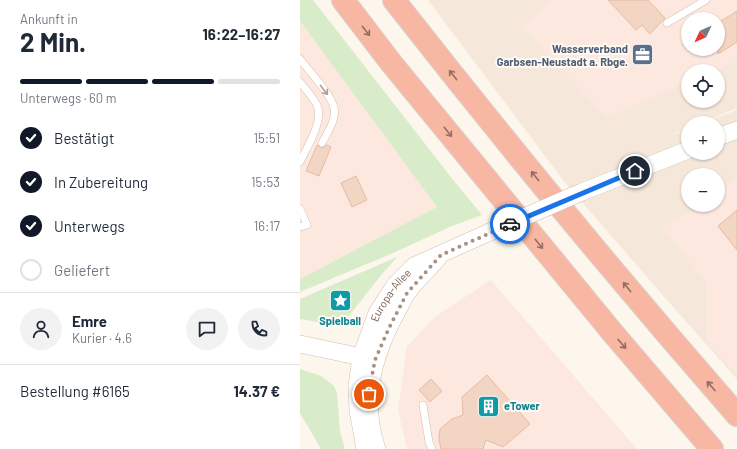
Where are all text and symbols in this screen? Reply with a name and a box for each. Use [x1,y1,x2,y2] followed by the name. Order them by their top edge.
[20,11,78,27] text: Ankunft in
[681,12,725,56] north arrow
[681,12,725,212] map controls
[203,25,280,43] text: 16:22–16:27
[362,25,371,36] one-way arrow
[20,26,86,57] text: 2 Min.
[497,42,628,68] place label: Wasserverband Garbsen-Neustadt a. Rbge.
[630,42,656,68] office icon: Wasserverband Garbsen-Neustadt a. Rbge.
[681,64,725,108] button: locate
[449,70,457,81] one-way arrow
[320,84,328,95] one-way arrow
[20,90,117,106] text: Unterwegs · 60 m
[681,116,725,160] button: +
[20,127,42,149] icon: check
[443,127,452,138] one-way arrow
[54,129,114,147] text: Bestätigt
[253,130,280,146] text: 15:51
[618,154,652,188] pin
[624,160,646,182] icon: home
[681,168,725,212] button: −
[20,171,42,193] icon: check
[531,171,540,181] one-way arrow
[54,173,148,191] text: In Zubereitung
[251,174,280,190] text: 15:53
[490,204,530,244] courier
[499,213,521,235] icon: car
[20,215,42,237] icon: check
[54,217,125,235] text: Unterwegs
[254,218,280,234] text: 16:17
[535,238,544,249] one-way arrow
[54,261,110,279] text: Geliefert
[367,266,413,323] street label: Europa-Allee
[622,282,631,293] one-way arrow
[327,288,353,314] place icon: Spielball
[20,308,62,350] button: person
[186,308,228,350] button: chat
[238,308,280,350] button: phone
[72,312,107,330] text: Emre
[319,314,361,327] place label: Spielball
[72,330,132,346] text: Kurier · 4.6
[617,339,626,349] one-way arrow
[352,377,386,411] pin
[707,381,716,391] one-way arrow
[20,382,130,400] text: Bestellung #6165
[234,382,280,400] text: 14.37 €
[358,383,380,405] icon: bag
[475,393,501,419] building icon: eTower
[504,399,541,412] place label: eTower

